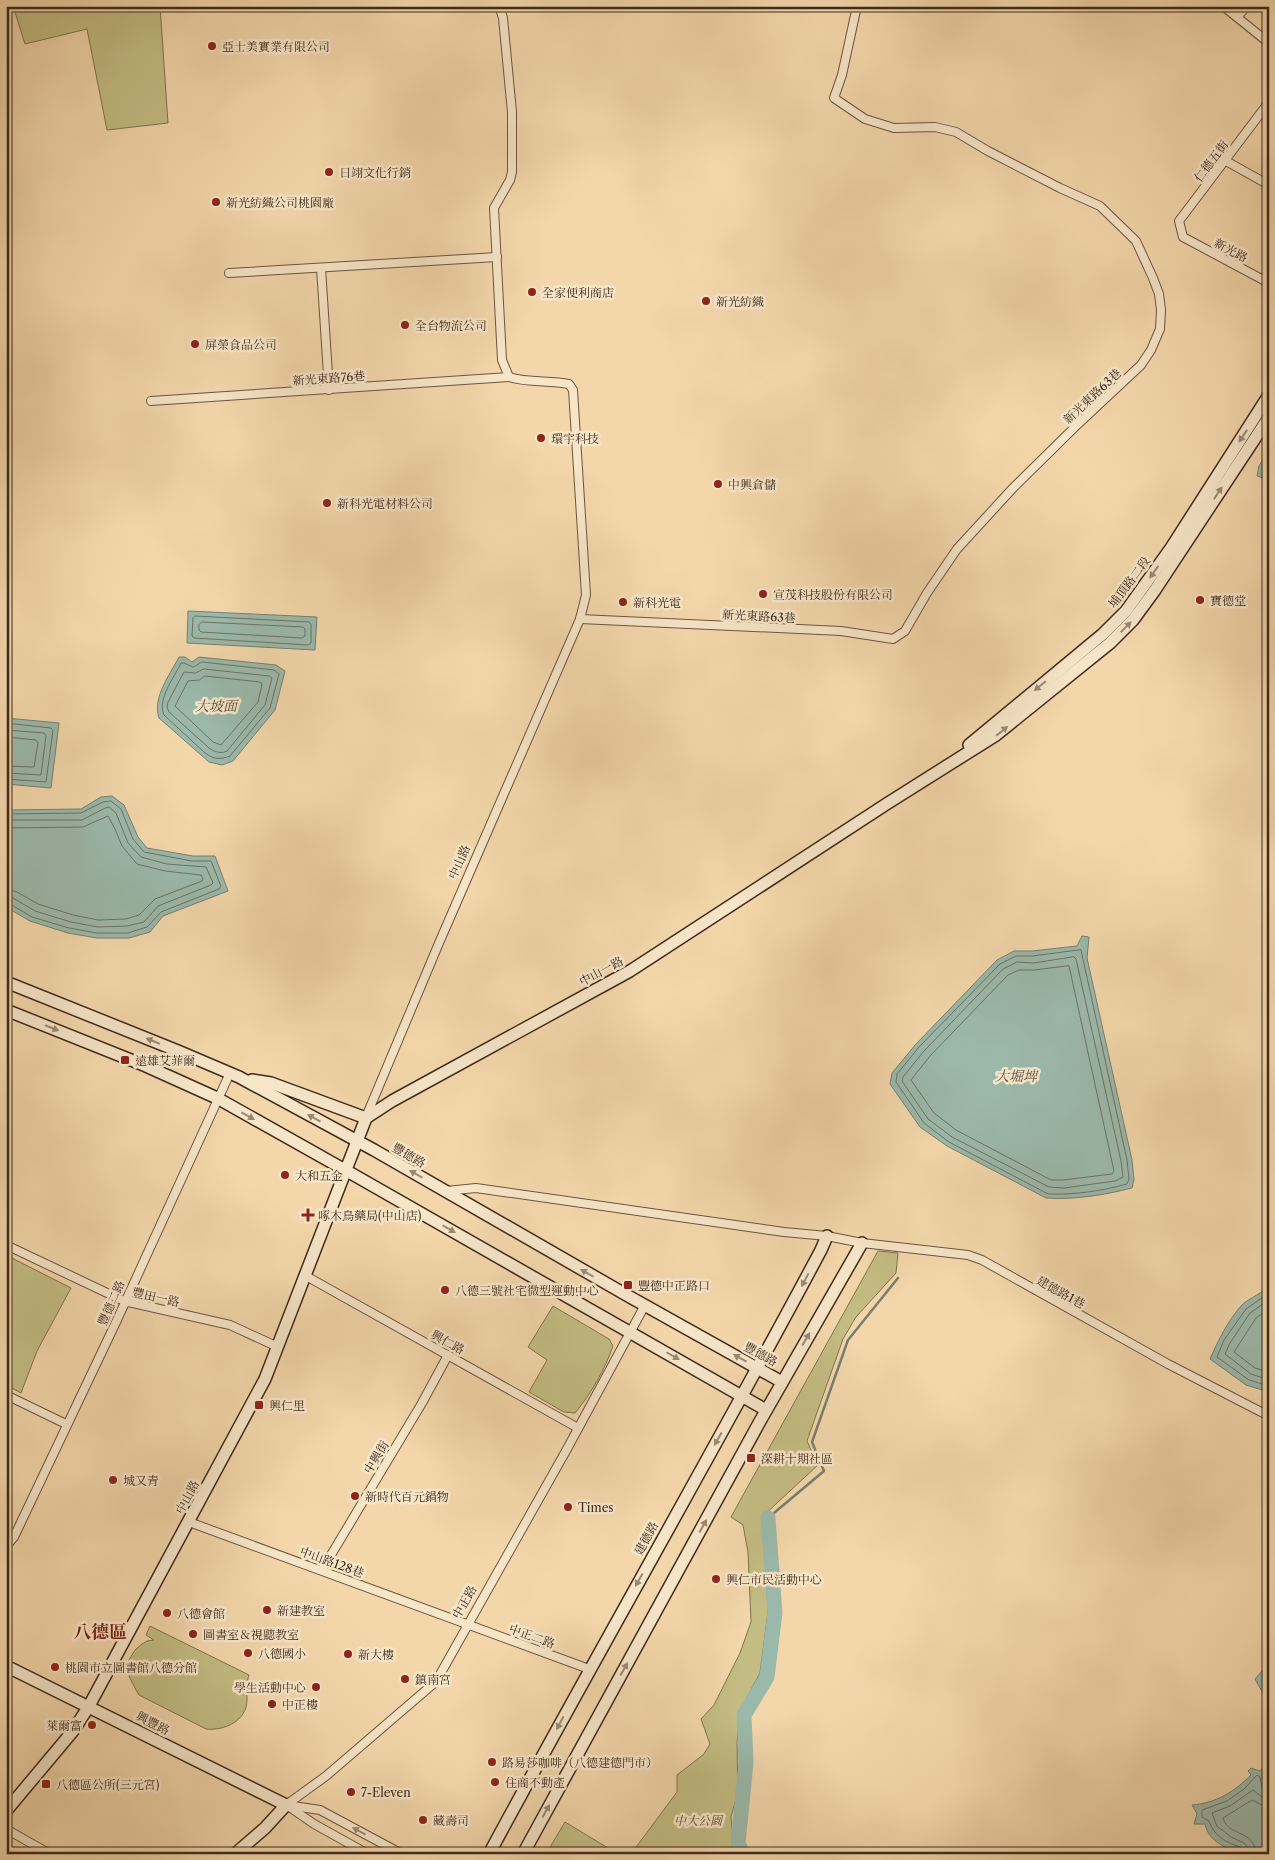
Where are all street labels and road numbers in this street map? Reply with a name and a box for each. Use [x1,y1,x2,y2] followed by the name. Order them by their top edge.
[1191,137,1232,185] street label: 仁德五街
[1212,235,1250,265] street label: 新光路
[1060,365,1124,427] street label: 新光東路63巷
[292,368,366,388] street label: 新光東路76巷
[1105,554,1153,610] street label: 埔頂路二段
[722,607,796,625] street label: 新光東路63巷
[445,842,473,882] street label: 中山路
[576,953,626,989] street label: 中山一路
[390,1140,428,1170] street label: 豐德路
[1034,1273,1088,1311] street label: 建德路1巷
[94,1278,128,1328] street label: 豐德二路
[131,1284,181,1310] street label: 豐田一路
[429,1327,467,1357] street label: 興仁路
[742,1339,780,1369] street label: 豐德路
[360,1437,392,1476] street label: 中興街
[172,1478,202,1516] street label: 中山路
[631,1519,661,1557] street label: 建德路
[298,1543,366,1581] street label: 中山路128巷
[449,1583,479,1621] street label: 中正路
[507,1621,557,1651] street label: 中正二路
[134,1708,172,1738] street label: 興豐路

